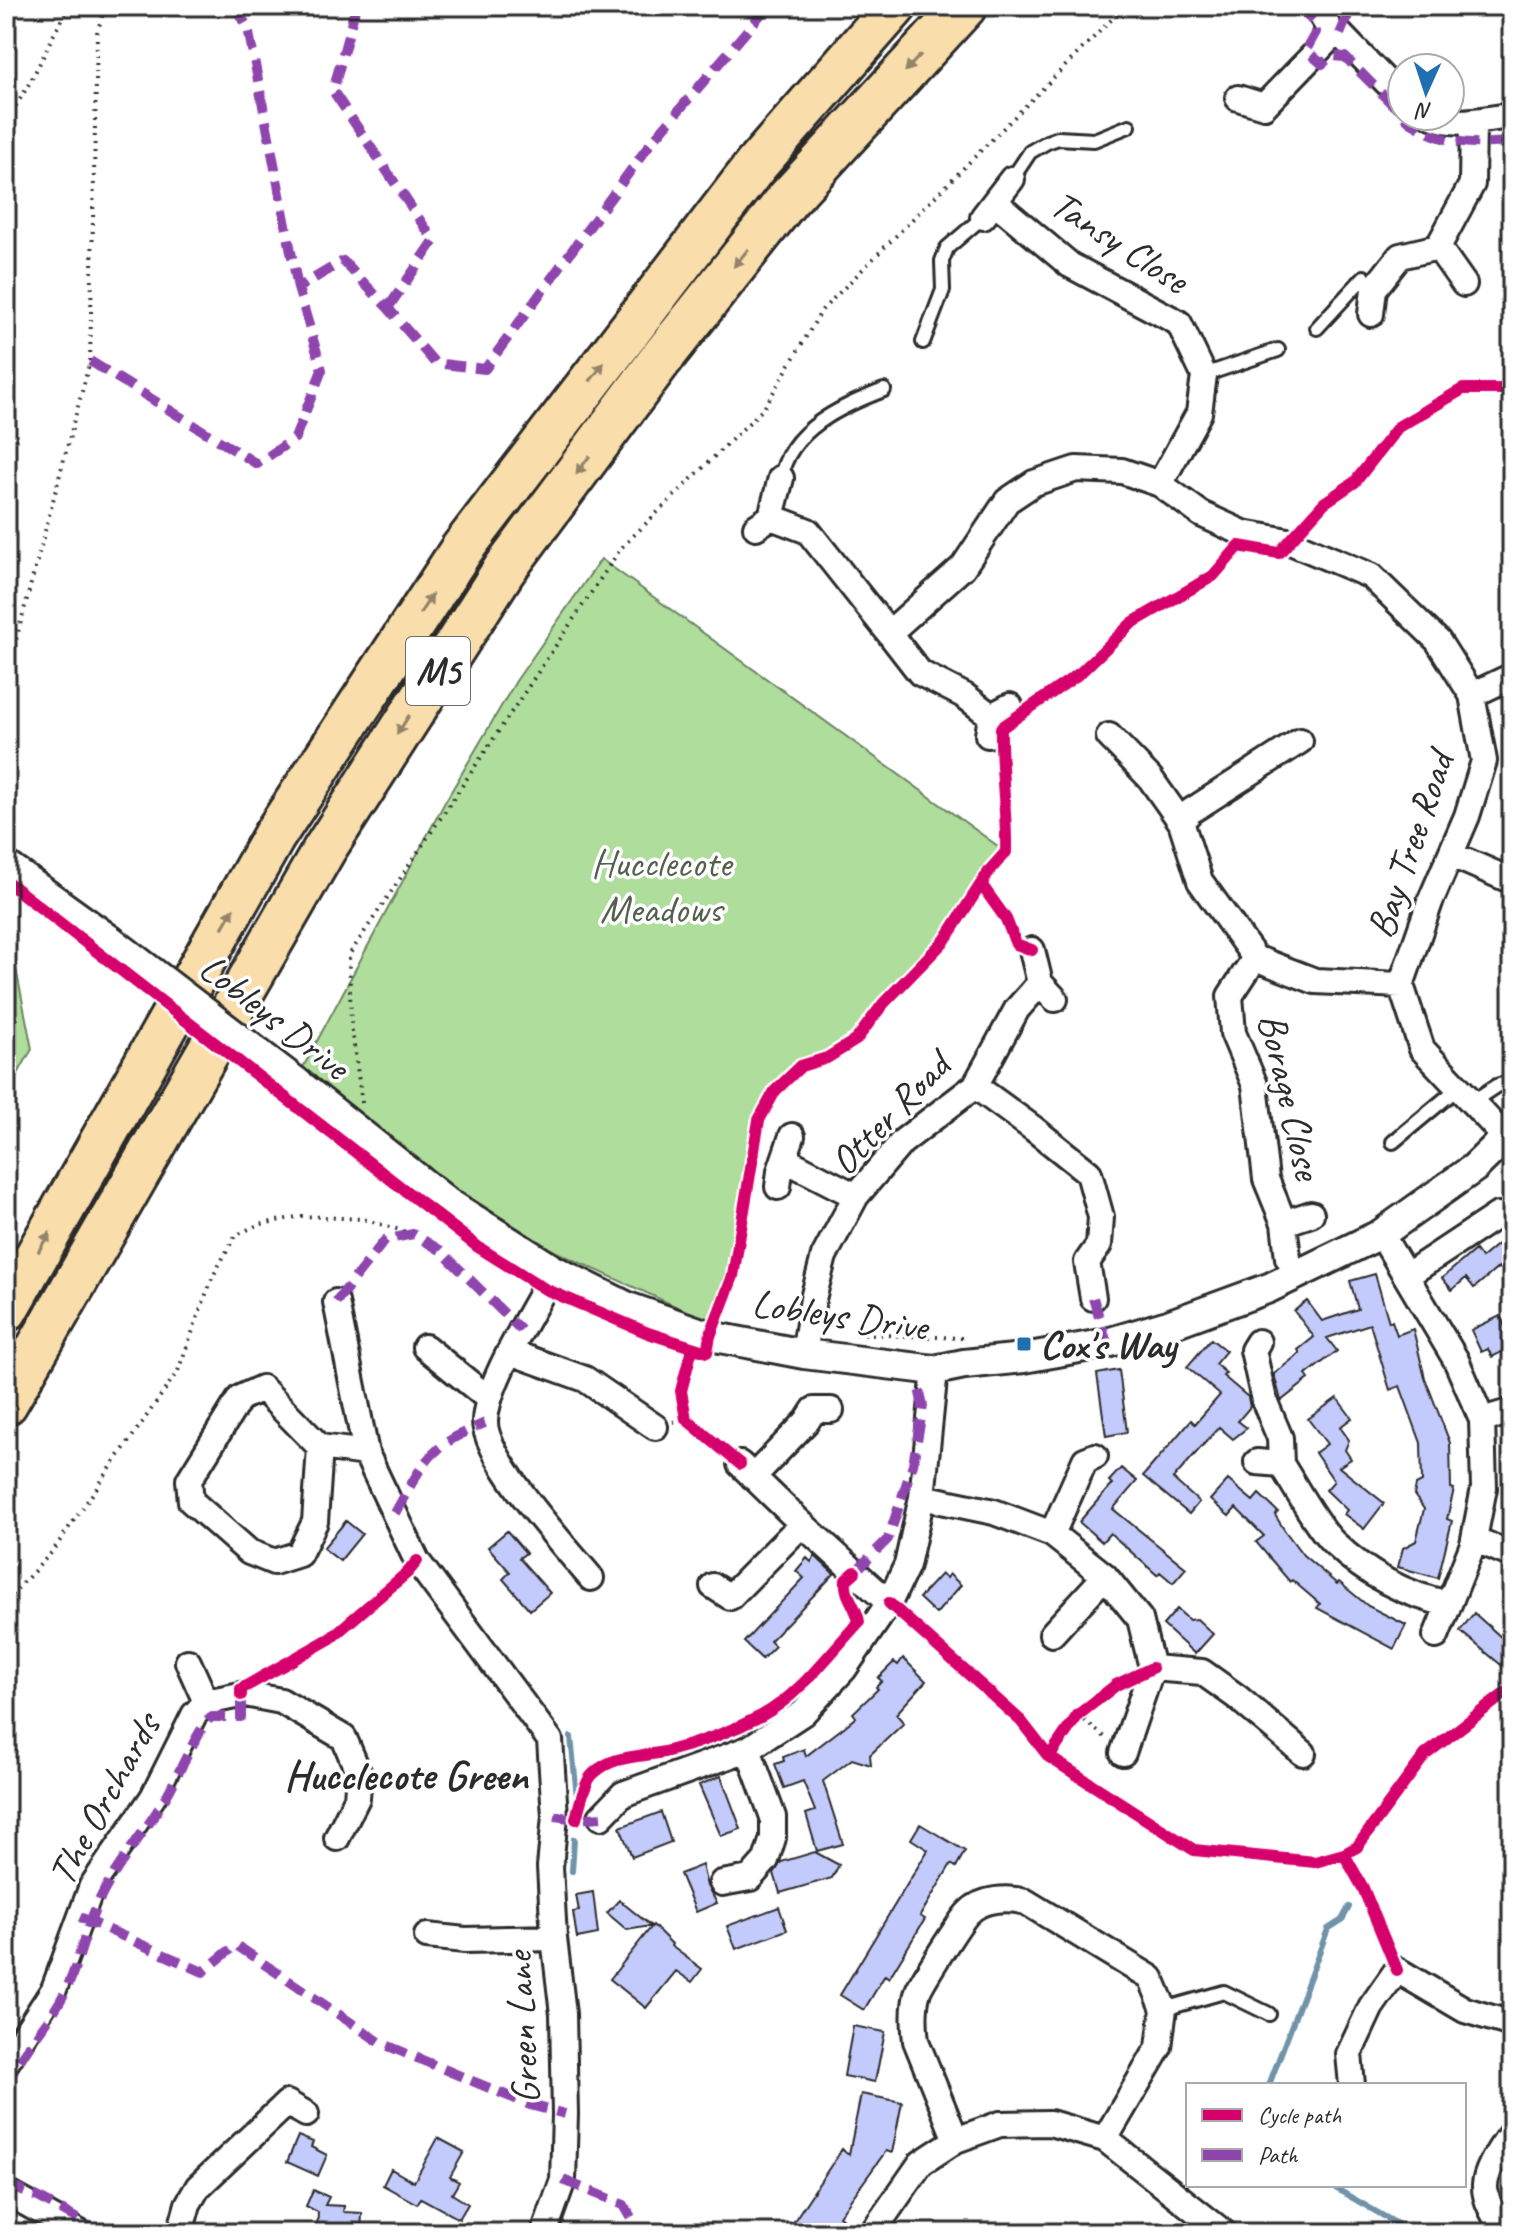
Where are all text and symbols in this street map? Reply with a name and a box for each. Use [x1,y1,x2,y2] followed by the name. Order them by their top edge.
[1386,52,1466,132] north arrow
[904,54,922,73] one-way arrow
[1414,96,1433,125] text: N
[1041,179,1200,306] street label: Tansy Close
[733,248,749,268] one-way arrow
[589,362,605,382] one-way arrow
[575,454,591,476] one-way arrow
[419,593,434,614] one-way arrow
[406,637,470,705] road number: M5
[396,713,411,736] one-way arrow
[1355,740,1467,945] street label: Bay Tree Road
[591,838,734,934] park label: Hucclecote Meadows
[221,907,235,929] one-way arrow
[189,943,362,1093] street label: Lobleys Drive
[1247,1008,1334,1187] street label: Borage Close
[819,1037,965,1186] street label: Otter Road
[37,1231,51,1253] one-way arrow
[749,1278,934,1352] street label: Lobleys Drive
[1040,1320,1179,1370] place label: Cox's Way
[1015,1335,1033,1353] marker: Cox's Way
[36,1702,173,1894] street label: The Orchards
[284,1749,529,1802] district label: Hucclecote Green
[493,1948,551,2105] street label: Green Lane
[1186,2083,1466,2187] legend
[1258,2100,1342,2130] text: Cycle path
[1258,2140,1299,2170] text: Path

